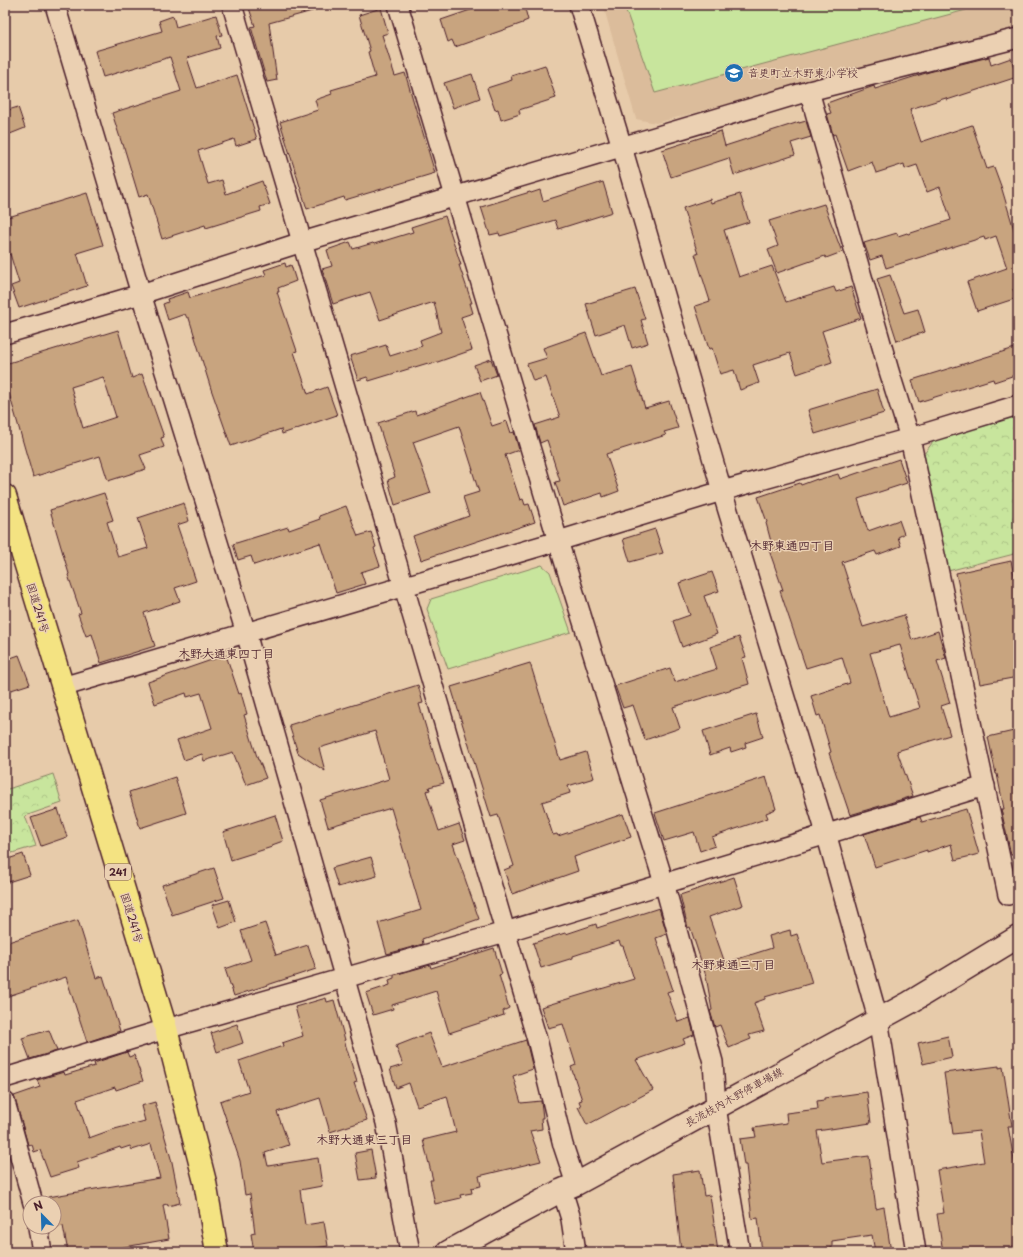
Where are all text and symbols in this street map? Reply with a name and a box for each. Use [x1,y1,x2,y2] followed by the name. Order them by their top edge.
[723,62,745,84] school or university icon: 音更町立木野東小学校
[748,64,858,81] place label: 音更町立木野東小学校
[750,536,834,554] district label: 木野東通四丁目
[23,580,54,635] street label: 国道241号
[178,644,274,662] district label: 木野大通東四丁目
[105,864,131,880] road number: 241
[117,890,148,945] street label: 国道241号
[691,955,775,973] district label: 木野東通三丁目
[682,1062,786,1131] street label: 長流枝内木野停車場線
[316,1130,412,1148] district label: 木野大通東三丁目
[22,1195,62,1235] north arrow
[31,1196,45,1215] text: N

